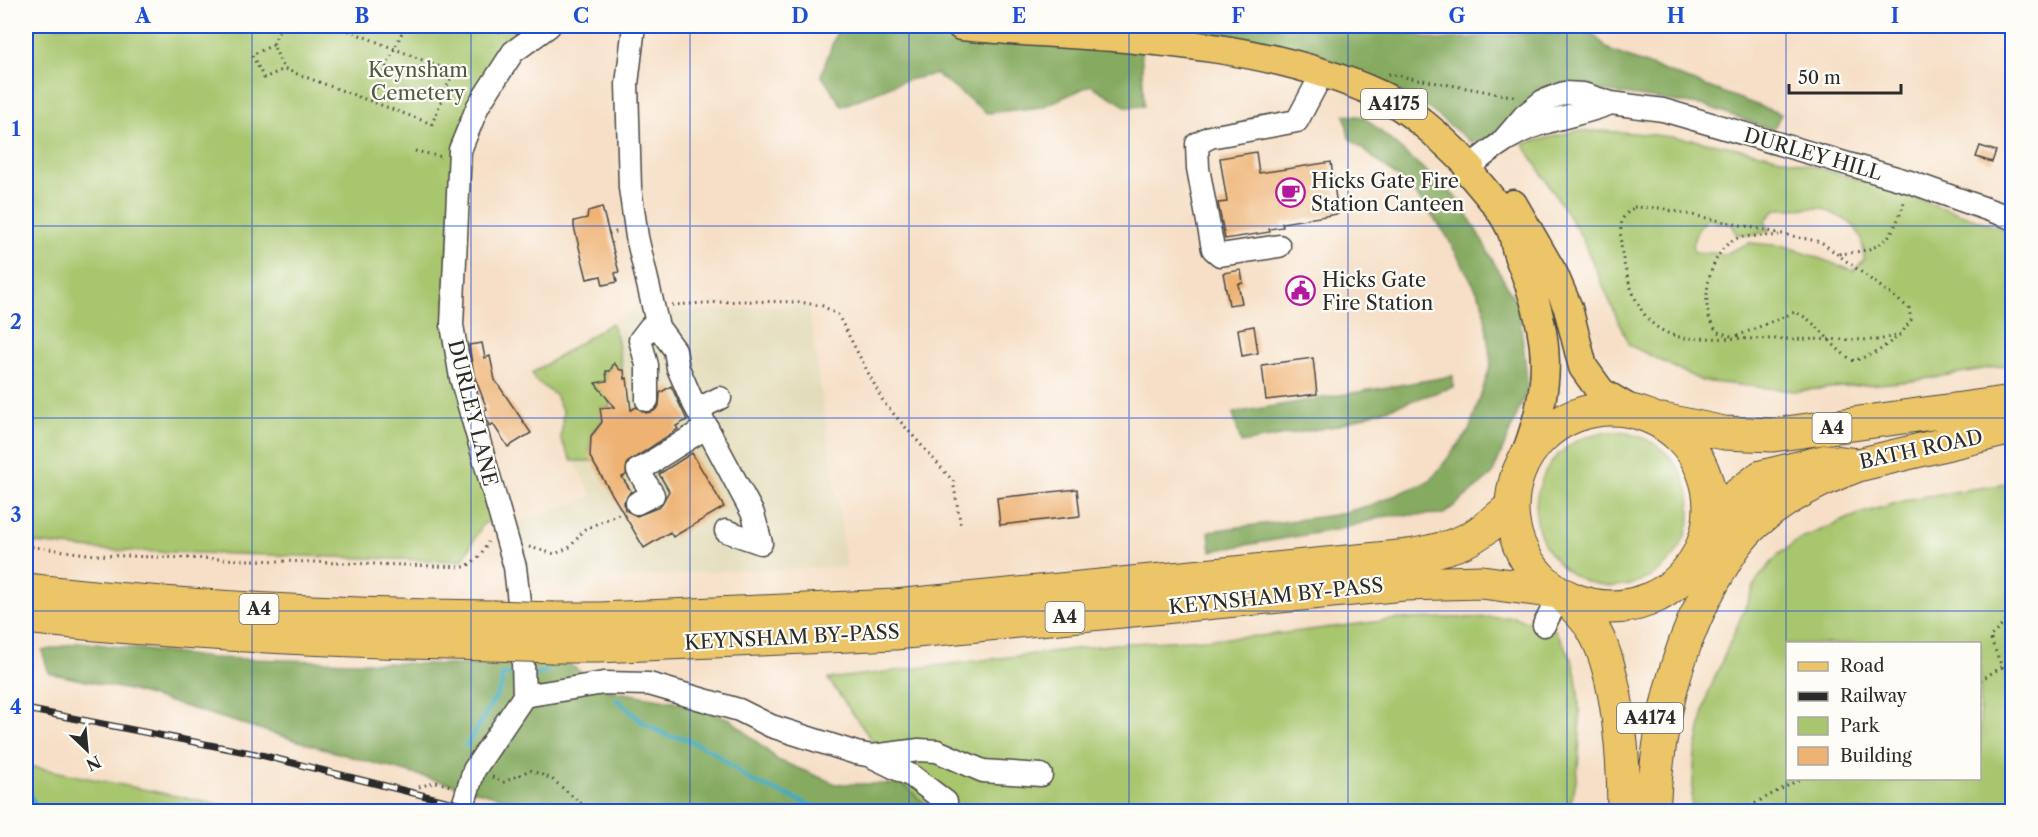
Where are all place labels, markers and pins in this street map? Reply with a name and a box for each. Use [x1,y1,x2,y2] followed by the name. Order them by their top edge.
[1311,169,1465,216] place label: Hicks Gate Fire Station Canteen
[1274,177,1306,209] cafe icon: Hicks Gate Fire Station Canteen
[1322,268,1434,315] place label: Hicks Gate Fire Station
[1285,275,1317,307] public building icon: Hicks Gate Fire Station

